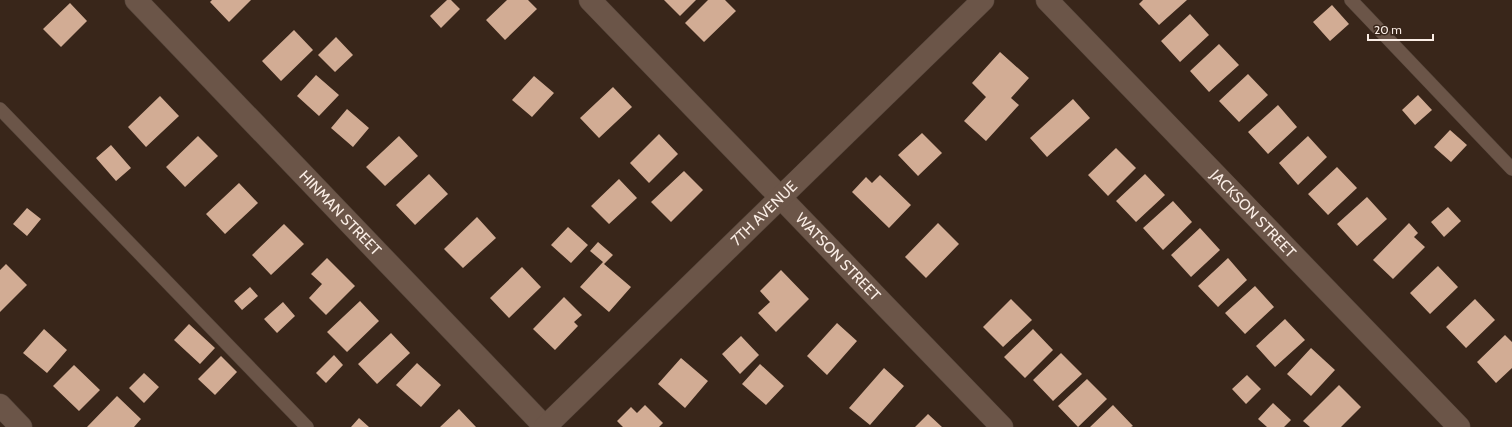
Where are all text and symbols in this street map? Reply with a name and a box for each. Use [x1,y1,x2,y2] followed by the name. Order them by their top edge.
[1368,16,1433,42] scale bar
[1374,22,1402,37] text: 20 m
[1206,165,1300,261] street label: JACKSON STREET
[295,167,385,259] street label: HINMAN STREET
[727,177,801,250] street label: 7TH AVENUE
[792,209,884,304] street label: WATSON STREET

